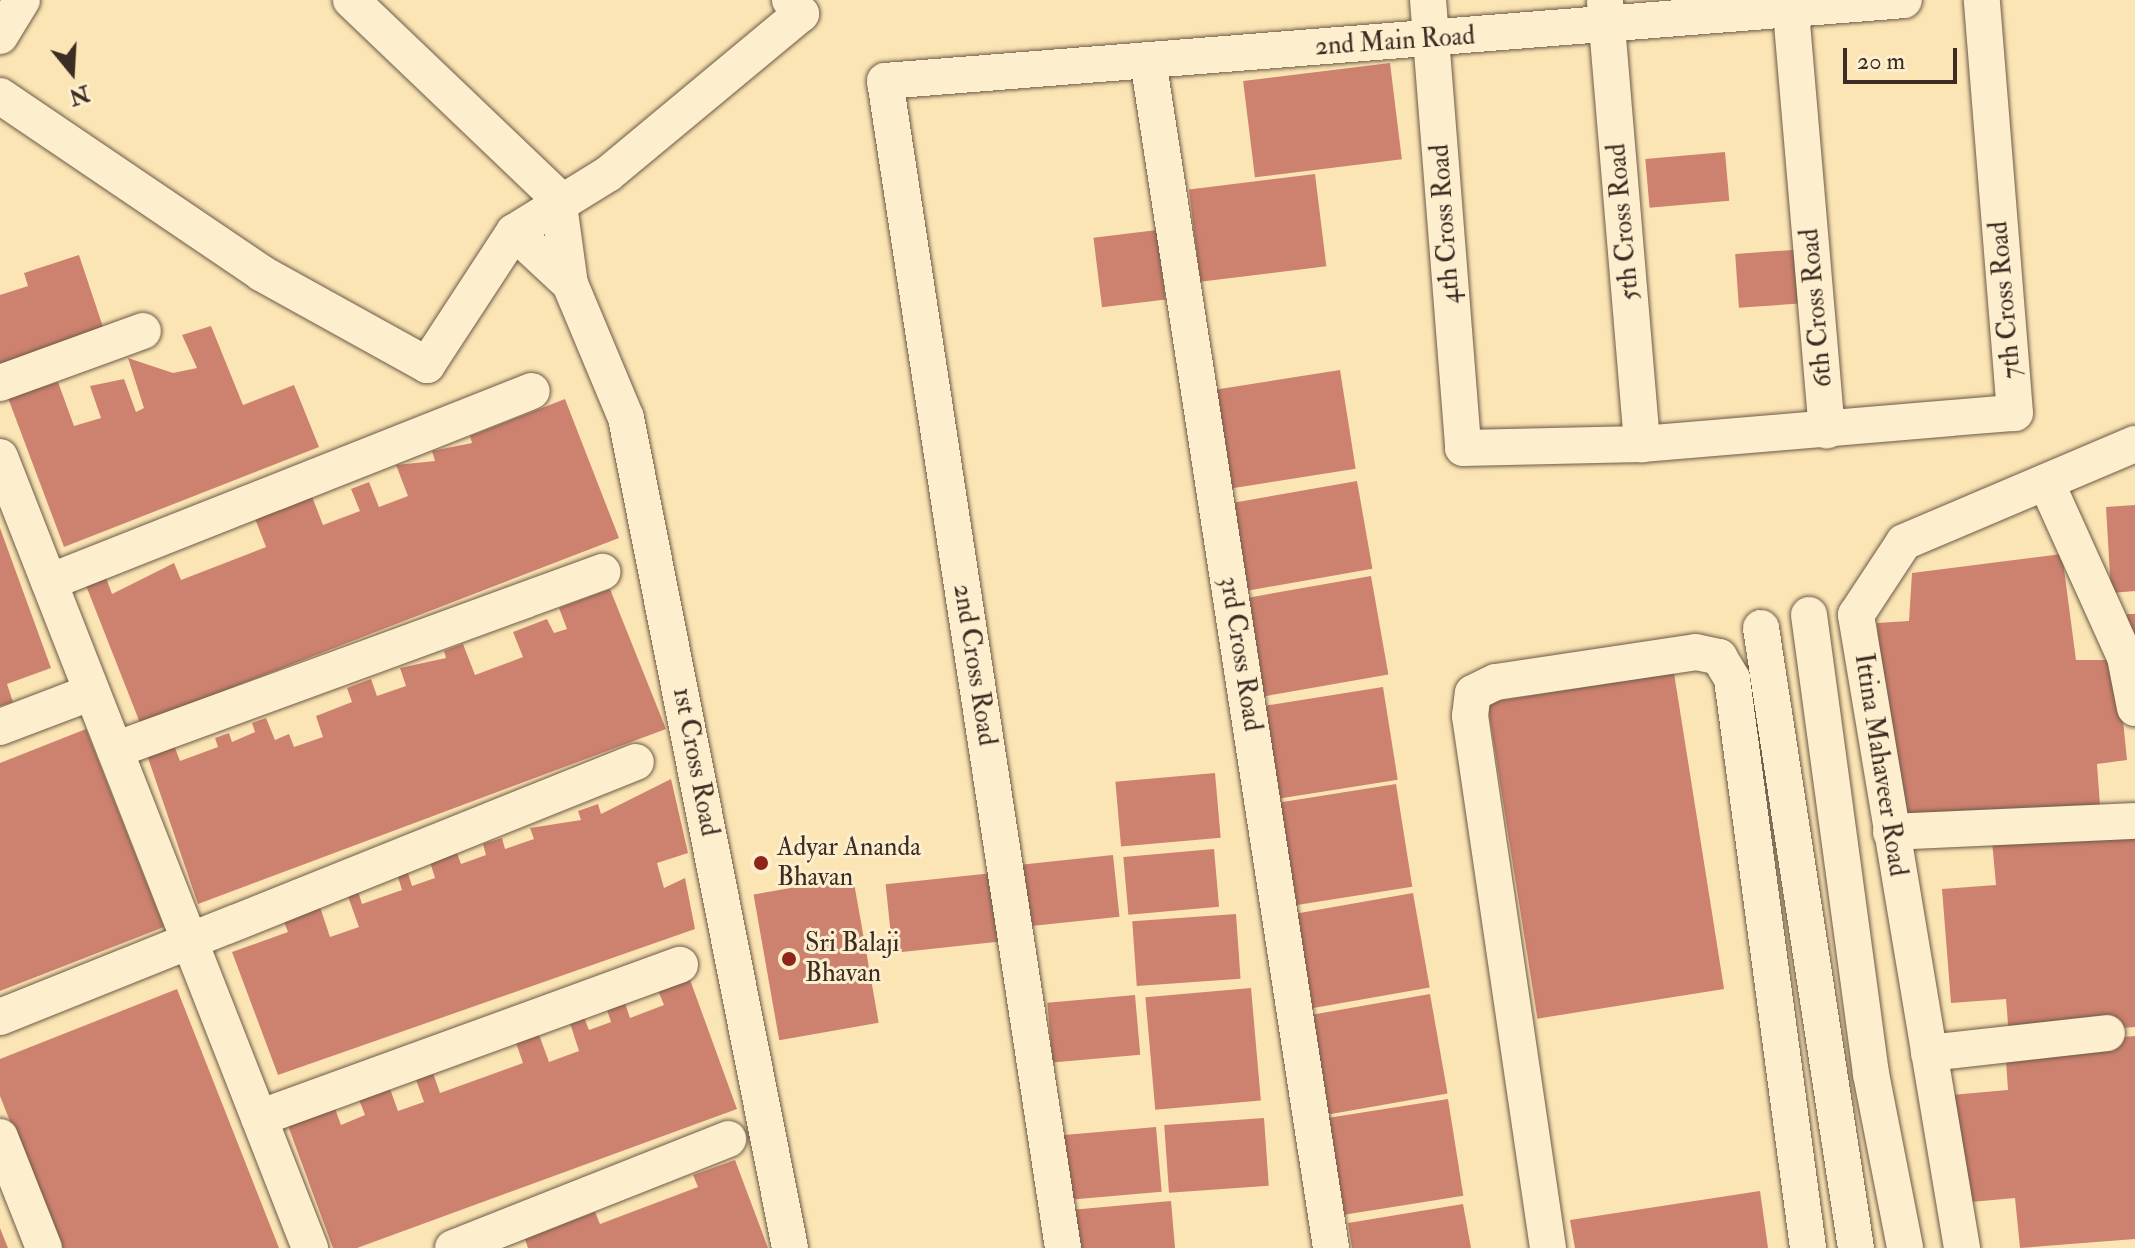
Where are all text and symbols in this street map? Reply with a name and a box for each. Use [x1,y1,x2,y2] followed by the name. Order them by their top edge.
[1314,21,1476,63] street label: 2nd Main Road
[32,32,112,112] north arrow
[1847,32,1961,82] scale bar
[1857,46,1905,77] text: 20 m
[66,78,93,111] text: N
[1602,142,1646,302] street label: 5th Cross Road
[1425,143,1467,305] street label: 4th Cross Road
[1984,220,2028,380] street label: 7th Cross Road
[1795,227,1839,389] street label: 6th Cross Road
[1212,574,1268,734] street label: 3rd Cross Road
[946,582,1002,748] street label: 2nd Cross Road
[1847,651,1913,879] street label: Ittina Mahaveer Road
[665,685,725,839] street label: 1st Cross Road
[777,832,921,894] place label: Adyar Ananda Bhavan
[752,854,770,872] marker: Adyar Ananda Bhavan
[805,928,899,990] place label: Sri Balaji Bhavan
[780,950,798,968] marker: Sri Balaji Bhavan

